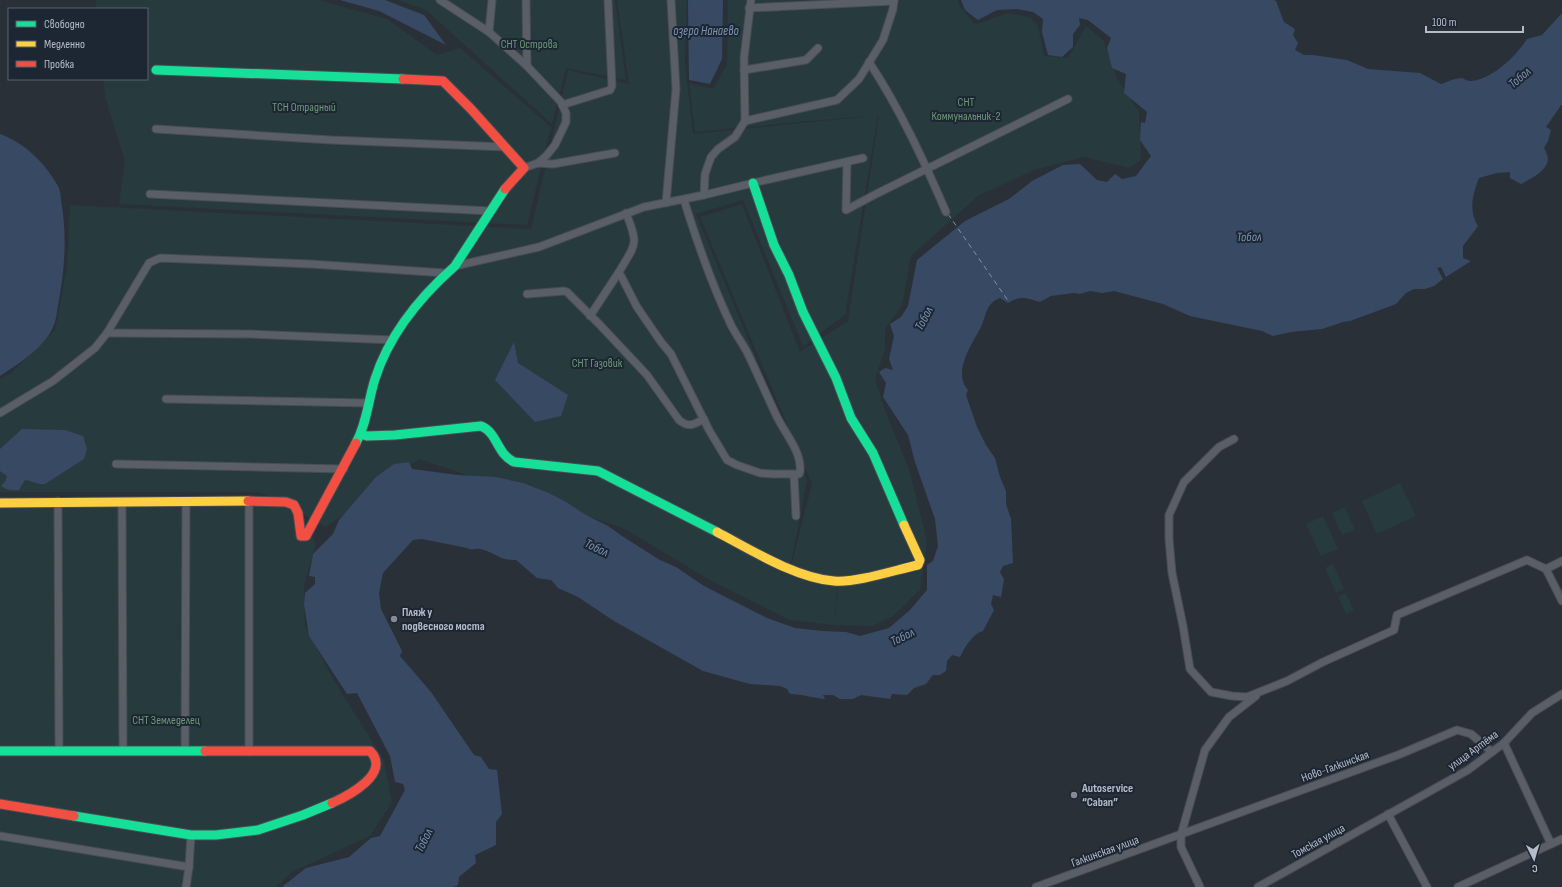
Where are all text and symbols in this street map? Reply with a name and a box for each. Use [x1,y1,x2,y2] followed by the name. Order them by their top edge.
[8,8,148,80] legend
[1426,8,1523,34] scale bar
[1432,15,1457,30] text: 100 m
[44,17,85,32] text: Свободно
[673,23,739,39] water label: озеро Нанаево
[44,37,85,52] text: Медленно
[501,37,558,52] park label: СНТ Острова
[44,57,75,72] text: Пробка
[1505,63,1535,92] water label: Тобол
[931,95,1001,124] park label: СНТ Коммунальник-2
[272,100,336,115] park label: ТСН Отрадный
[1237,229,1262,245] water label: Тобол
[911,303,937,333] water label: Тобол
[572,356,623,371] park label: СНТ Газовик
[582,535,612,561] water label: Тобол
[402,605,485,634] place label: Пляж у подвесного моста
[389,614,399,624] marker: Пляж у подвесного моста
[888,624,917,649] water label: Тобол
[132,713,200,728] park label: СНТ Земледелец
[1445,727,1502,774] street label: улица Артёма
[1299,747,1371,786] street label: Ново-Галкинская
[1081,781,1133,810] place label: Autoservice “Caban”
[1069,790,1079,800] marker: Autoservice “Caban”
[1289,820,1348,862] street label: Томская улица
[411,825,437,855] water label: Тобол
[1069,832,1141,871] street label: Галкинская улица
[1514,839,1554,879] north arrow
[1531,862,1538,875] text: С

